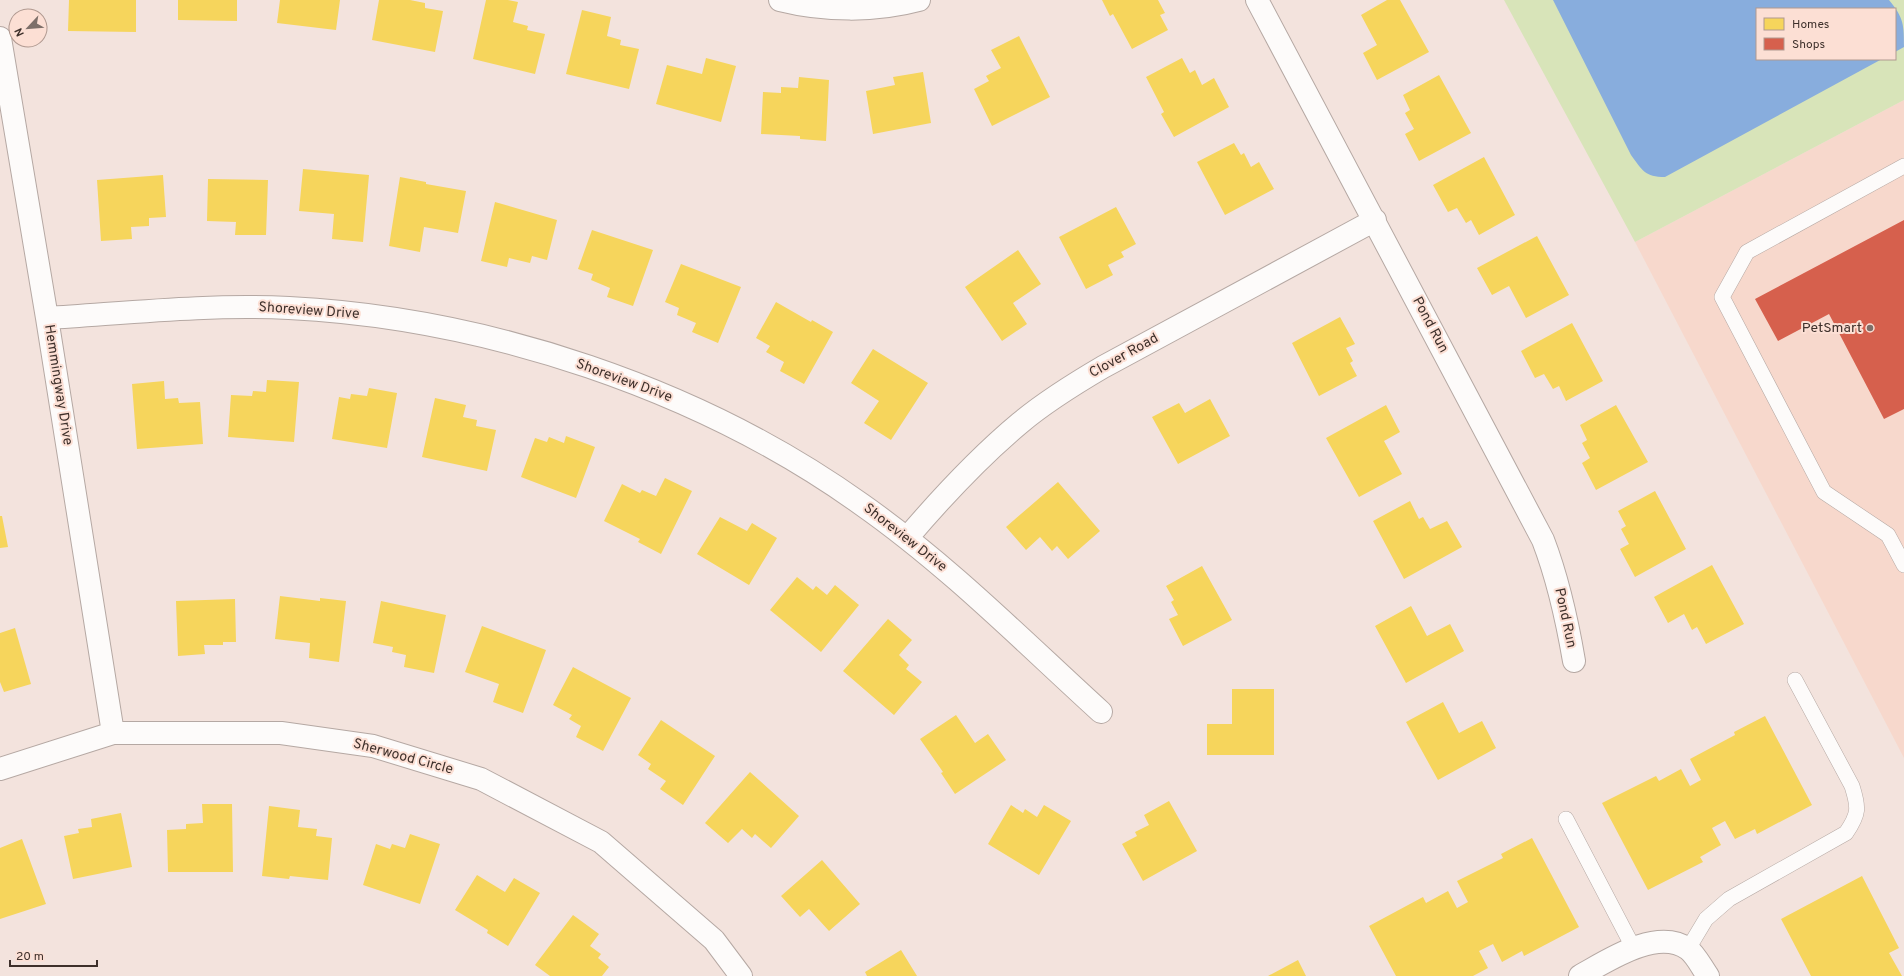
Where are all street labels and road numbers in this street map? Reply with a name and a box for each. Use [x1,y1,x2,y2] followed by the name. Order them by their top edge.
[1408,294,1452,356] street label: Pond Run
[258,299,360,323] street label: Shoreview Drive
[40,323,76,447] street label: Hemmingway Drive
[1086,330,1162,382] street label: Clover Road
[574,356,674,406] street label: Shoreview Drive
[860,500,950,576] street label: Shoreview Drive
[1550,586,1580,650] street label: Pond Run
[351,736,455,778] street label: Sherwood Circle

